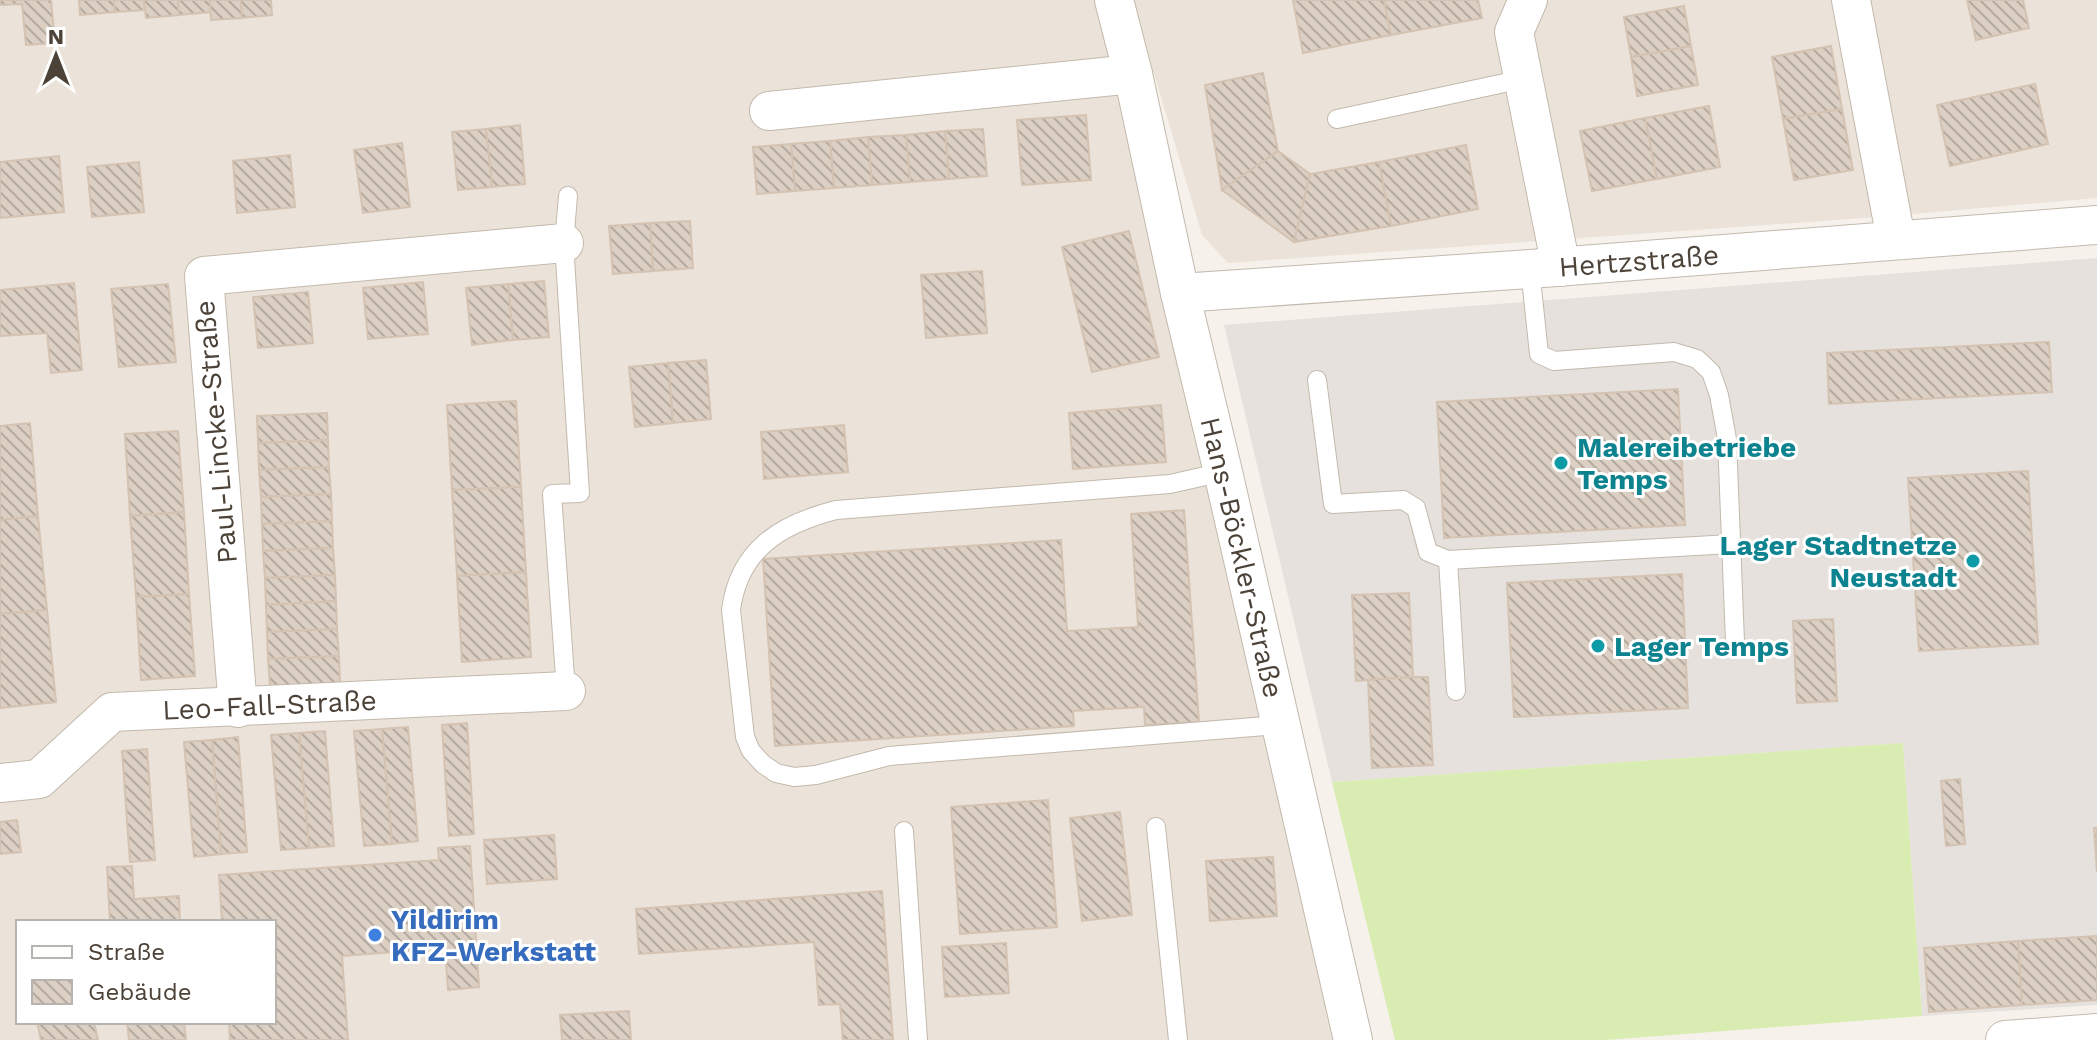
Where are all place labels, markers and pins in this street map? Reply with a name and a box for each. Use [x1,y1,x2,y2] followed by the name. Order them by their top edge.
[1577,431,1796,496] place label: Malereibetriebe Temps
[1552,454,1570,472] marker: Malereibetriebe Temps
[1720,529,1957,594] place label: Lager Stadtnetze Neustadt
[1964,552,1982,570] marker: Lager Stadtnetze Neustadt
[1614,630,1789,663] place label: Lager Temps
[1589,637,1607,655] marker: Lager Temps
[391,903,596,968] place label: Yildirim KFZ-Werkstatt
[366,926,384,944] marker: Yildirim KFZ-Werkstatt

